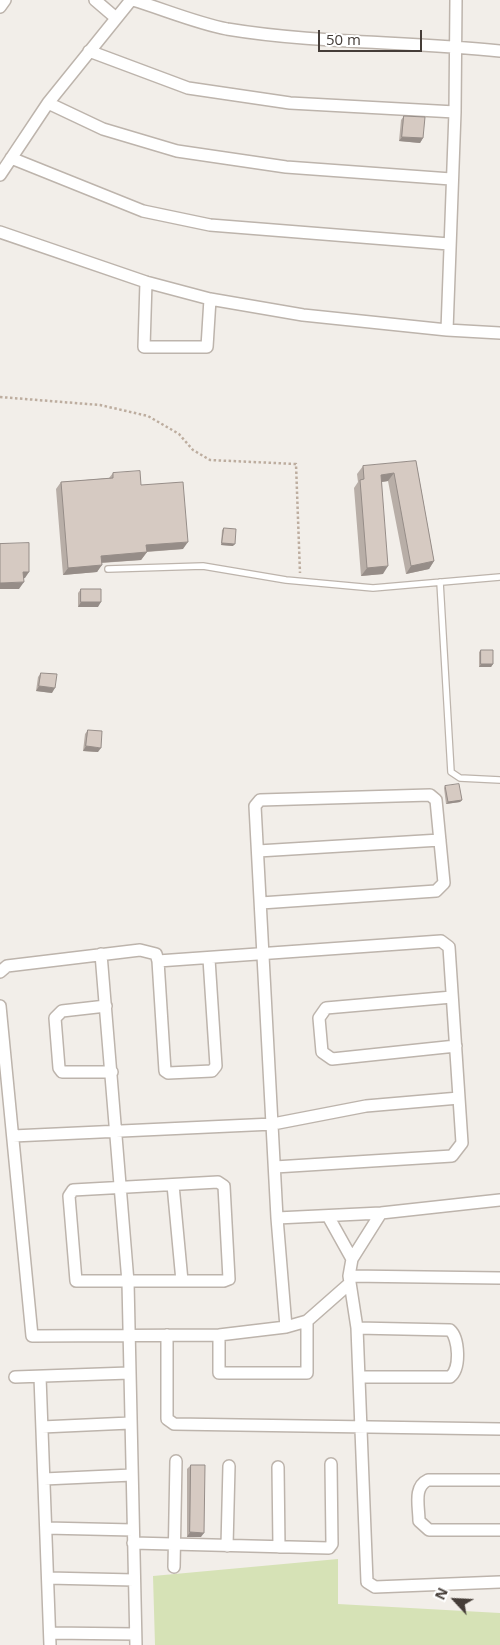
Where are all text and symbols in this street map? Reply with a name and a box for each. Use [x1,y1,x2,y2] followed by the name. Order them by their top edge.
[320,20,424,52] scale bar
[326,29,361,49] text: 50 m
[430,1575,480,1625] north arrow
[430,1584,452,1603] text: N

